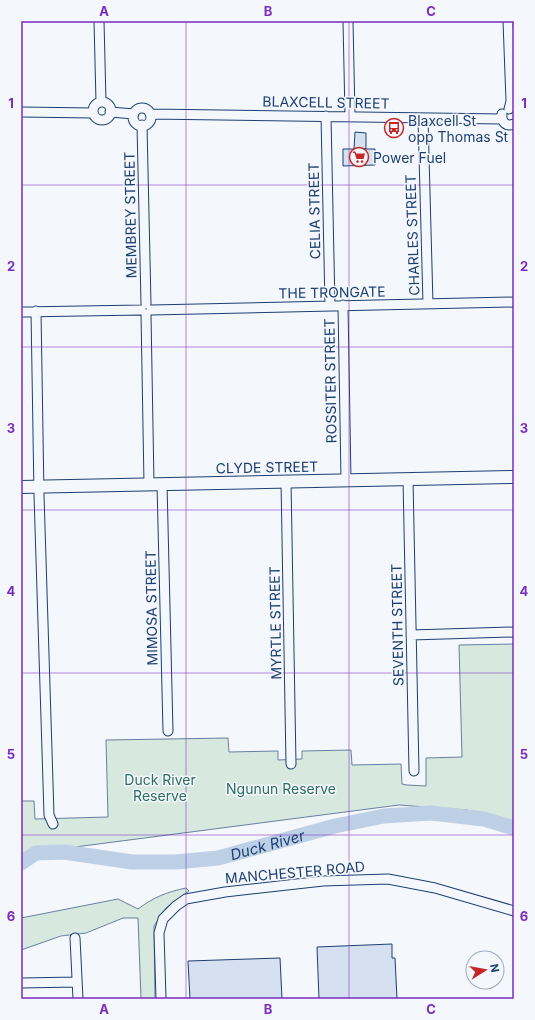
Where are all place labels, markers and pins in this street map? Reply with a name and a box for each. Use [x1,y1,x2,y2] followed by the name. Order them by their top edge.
[408,112,509,145] place label: Blaxcell St opp Thomas St
[383,117,405,139] bus stop icon: Blaxcell St opp Thomas St
[348,146,370,168] supermarket icon: Power Fuel
[373,149,446,166] place label: Power Fuel

